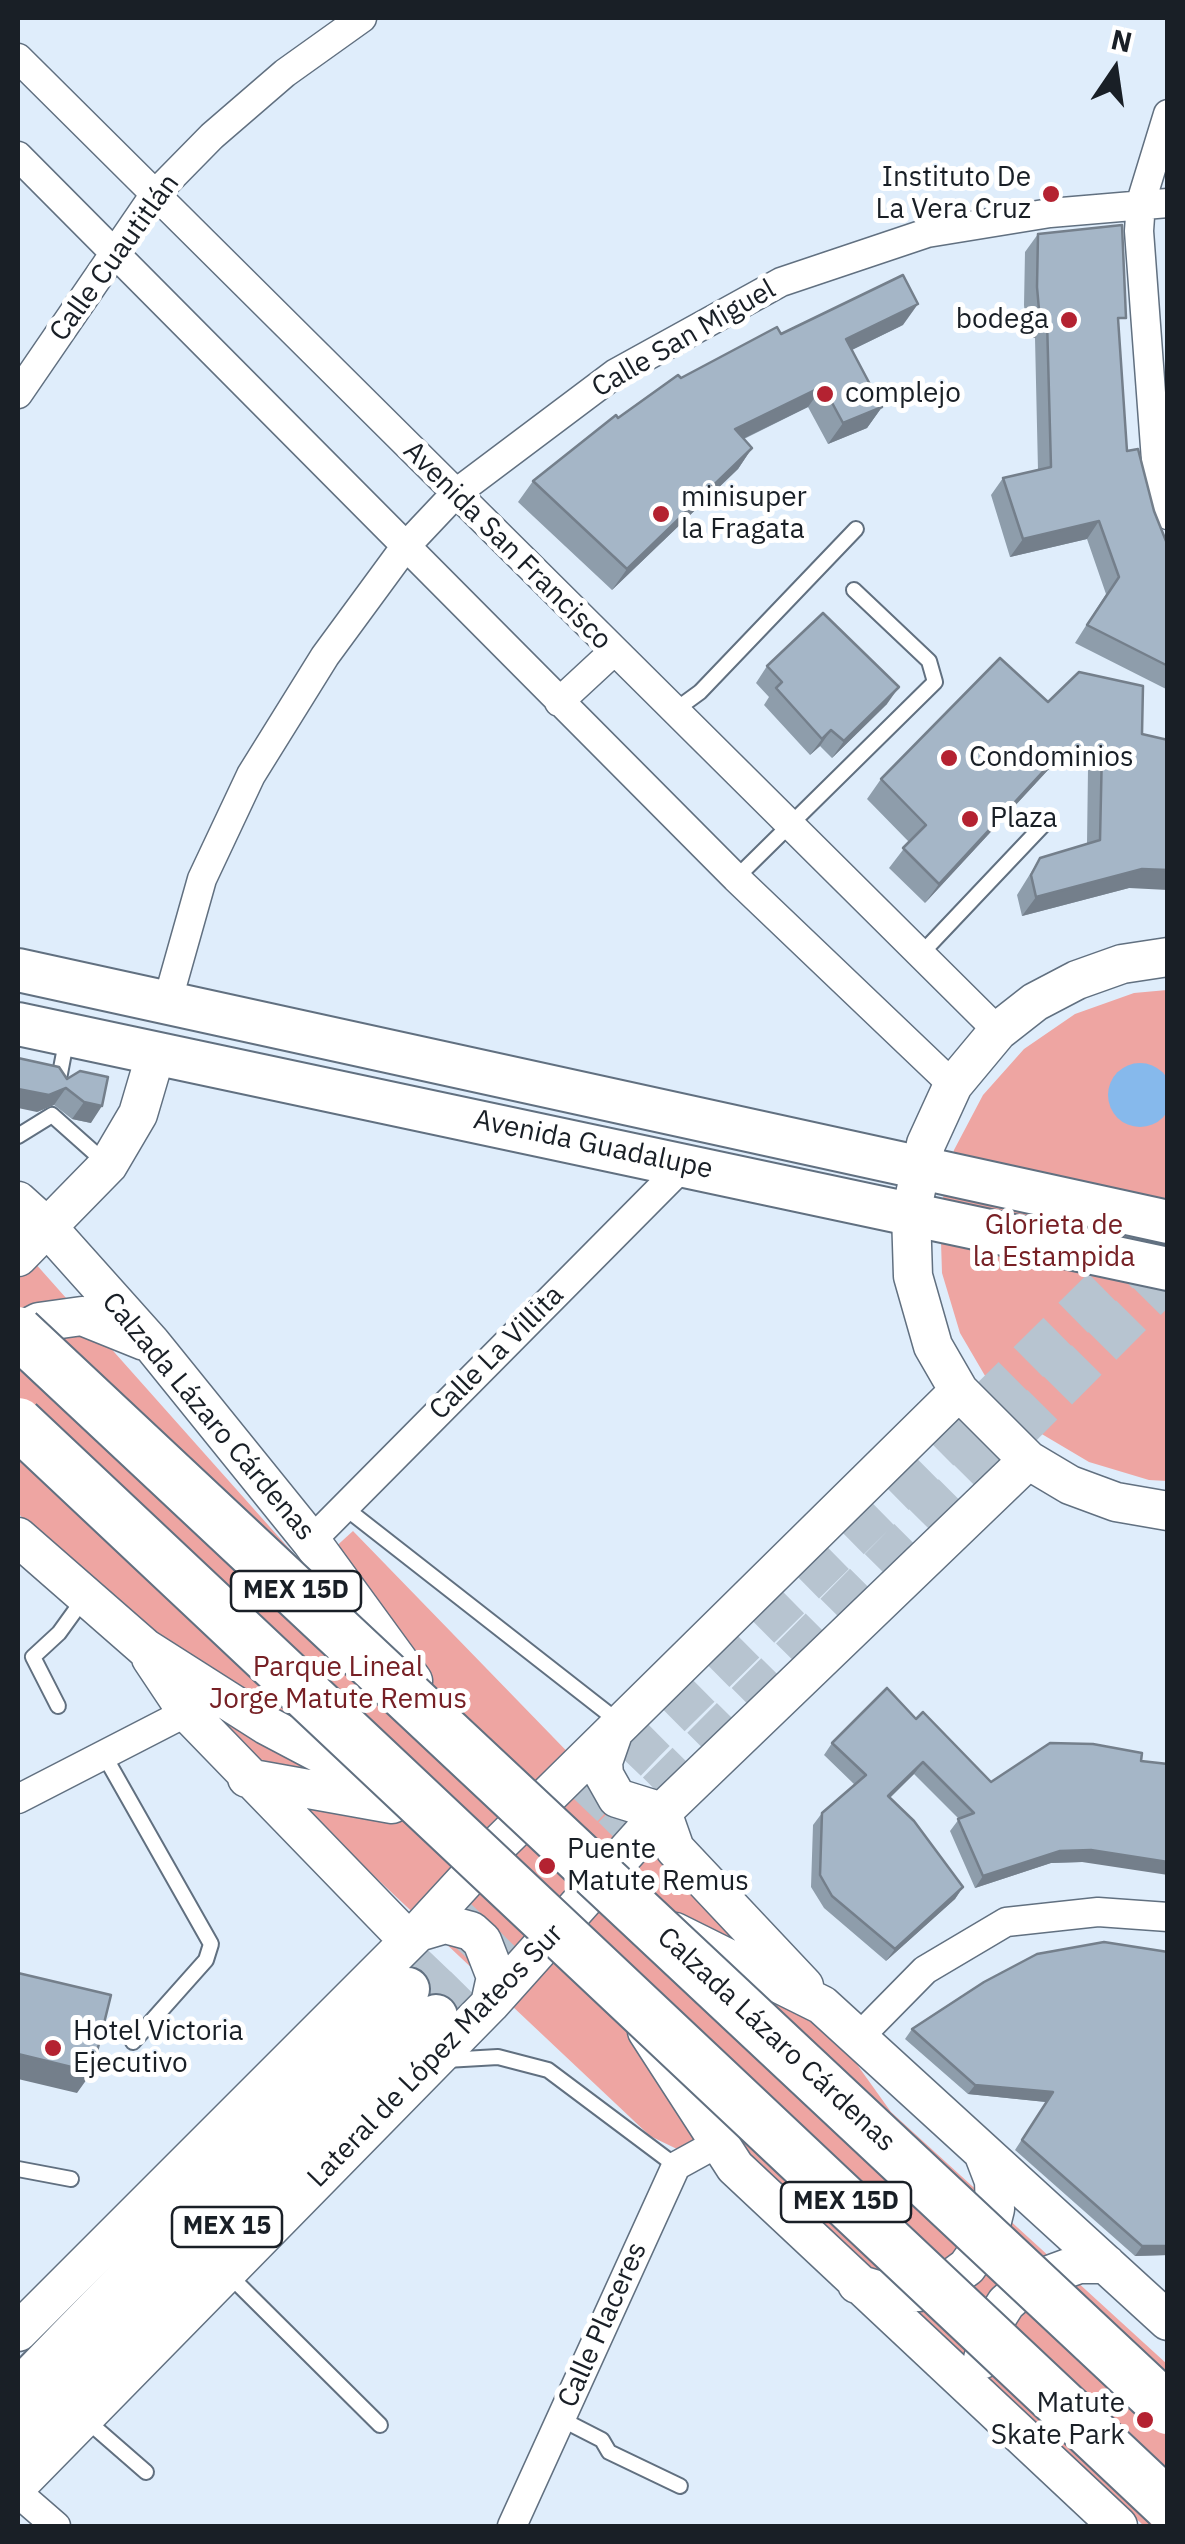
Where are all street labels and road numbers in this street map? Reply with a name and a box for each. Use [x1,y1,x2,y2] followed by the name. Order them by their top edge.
[43,168,187,348] street label: Calle Cuautitlán
[586,273,782,405] street label: Calle San Miguel
[396,435,618,657] street label: Avenida San Francisco
[470,1103,716,1187] street label: Avenida Guadalupe
[423,1279,571,1427] street label: Calle La Villita
[94,1286,322,1548] street label: Calzada Lázaro Cárdenas
[231,1571,361,1611] road number: MEX 15D
[301,1917,571,2195] street label: Lateral de López Mateos Sur
[650,1921,902,2159] street label: Calzada Lázaro Cárdenas
[781,2182,911,2222] road number: MEX 15D
[172,2207,282,2247] road number: MEX 15
[552,2237,654,2413] street label: Calle Placeres

